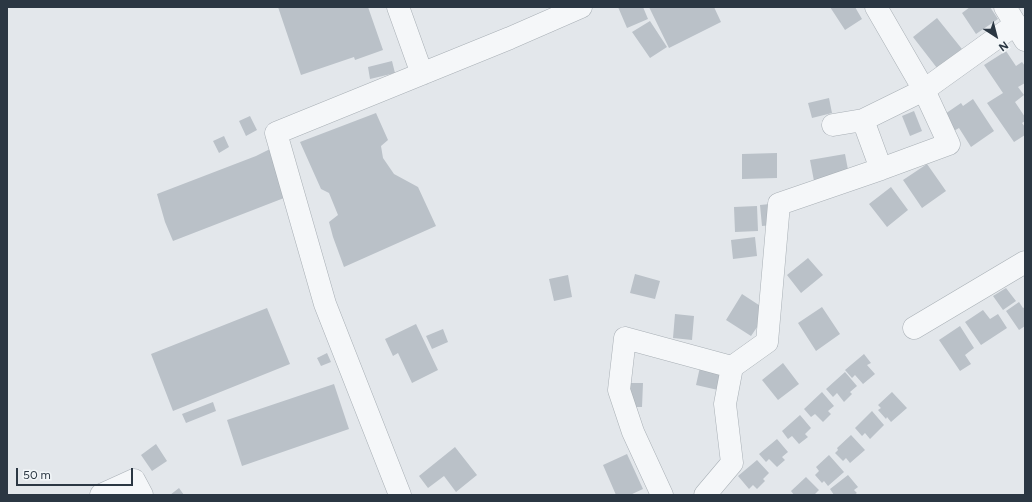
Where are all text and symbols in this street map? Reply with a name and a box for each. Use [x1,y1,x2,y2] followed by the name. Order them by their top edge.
[976,16,1016,56] north arrow
[996,38,1011,54] text: N
[18,460,135,486] scale bar
[23,468,51,482] text: 50 m

